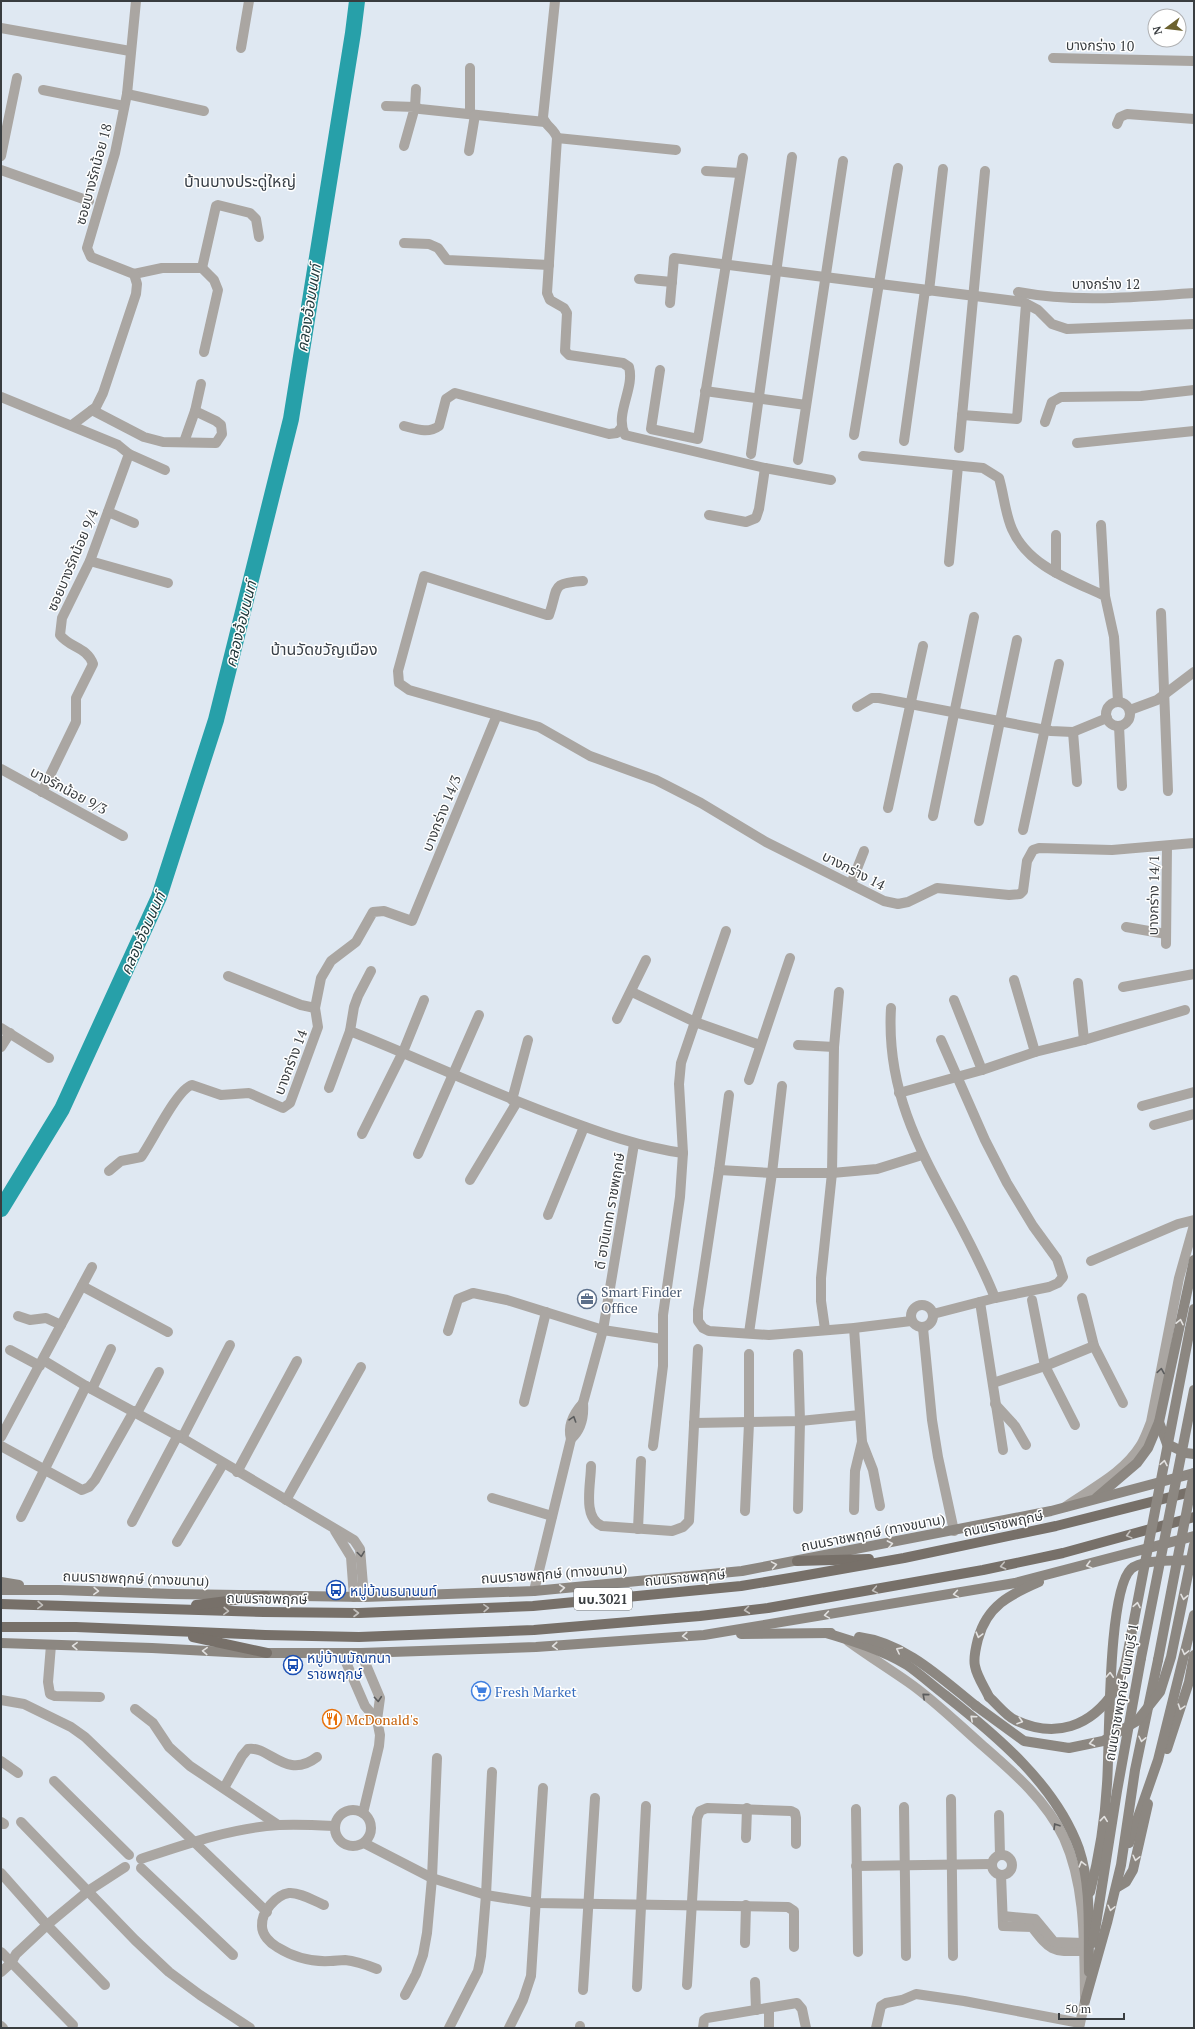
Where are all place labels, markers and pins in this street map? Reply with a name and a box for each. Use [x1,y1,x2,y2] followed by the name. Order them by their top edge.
[601,1282,683,1317] place label: Smart Finder Office
[576,1288,598,1310] office icon: Smart Finder Office
[325,1579,347,1601] bus stop icon: หมู่บ้านธนานนท์
[350,1581,437,1600] place label: หมู่บ้านธนานนท์
[307,1648,391,1683] place label: หมู่บ้านมัณฑนา ราชพฤกษ์
[282,1654,304,1676] bus stop icon: หมู่บ้านมัณฑนา ราชพฤกษ์
[470,1680,492,1702] supermarket icon: Fresh Market
[495,1682,577,1701] place label: Fresh Market
[321,1708,343,1730] restaurant icon: McDonald's
[346,1710,418,1729] place label: McDonald's

